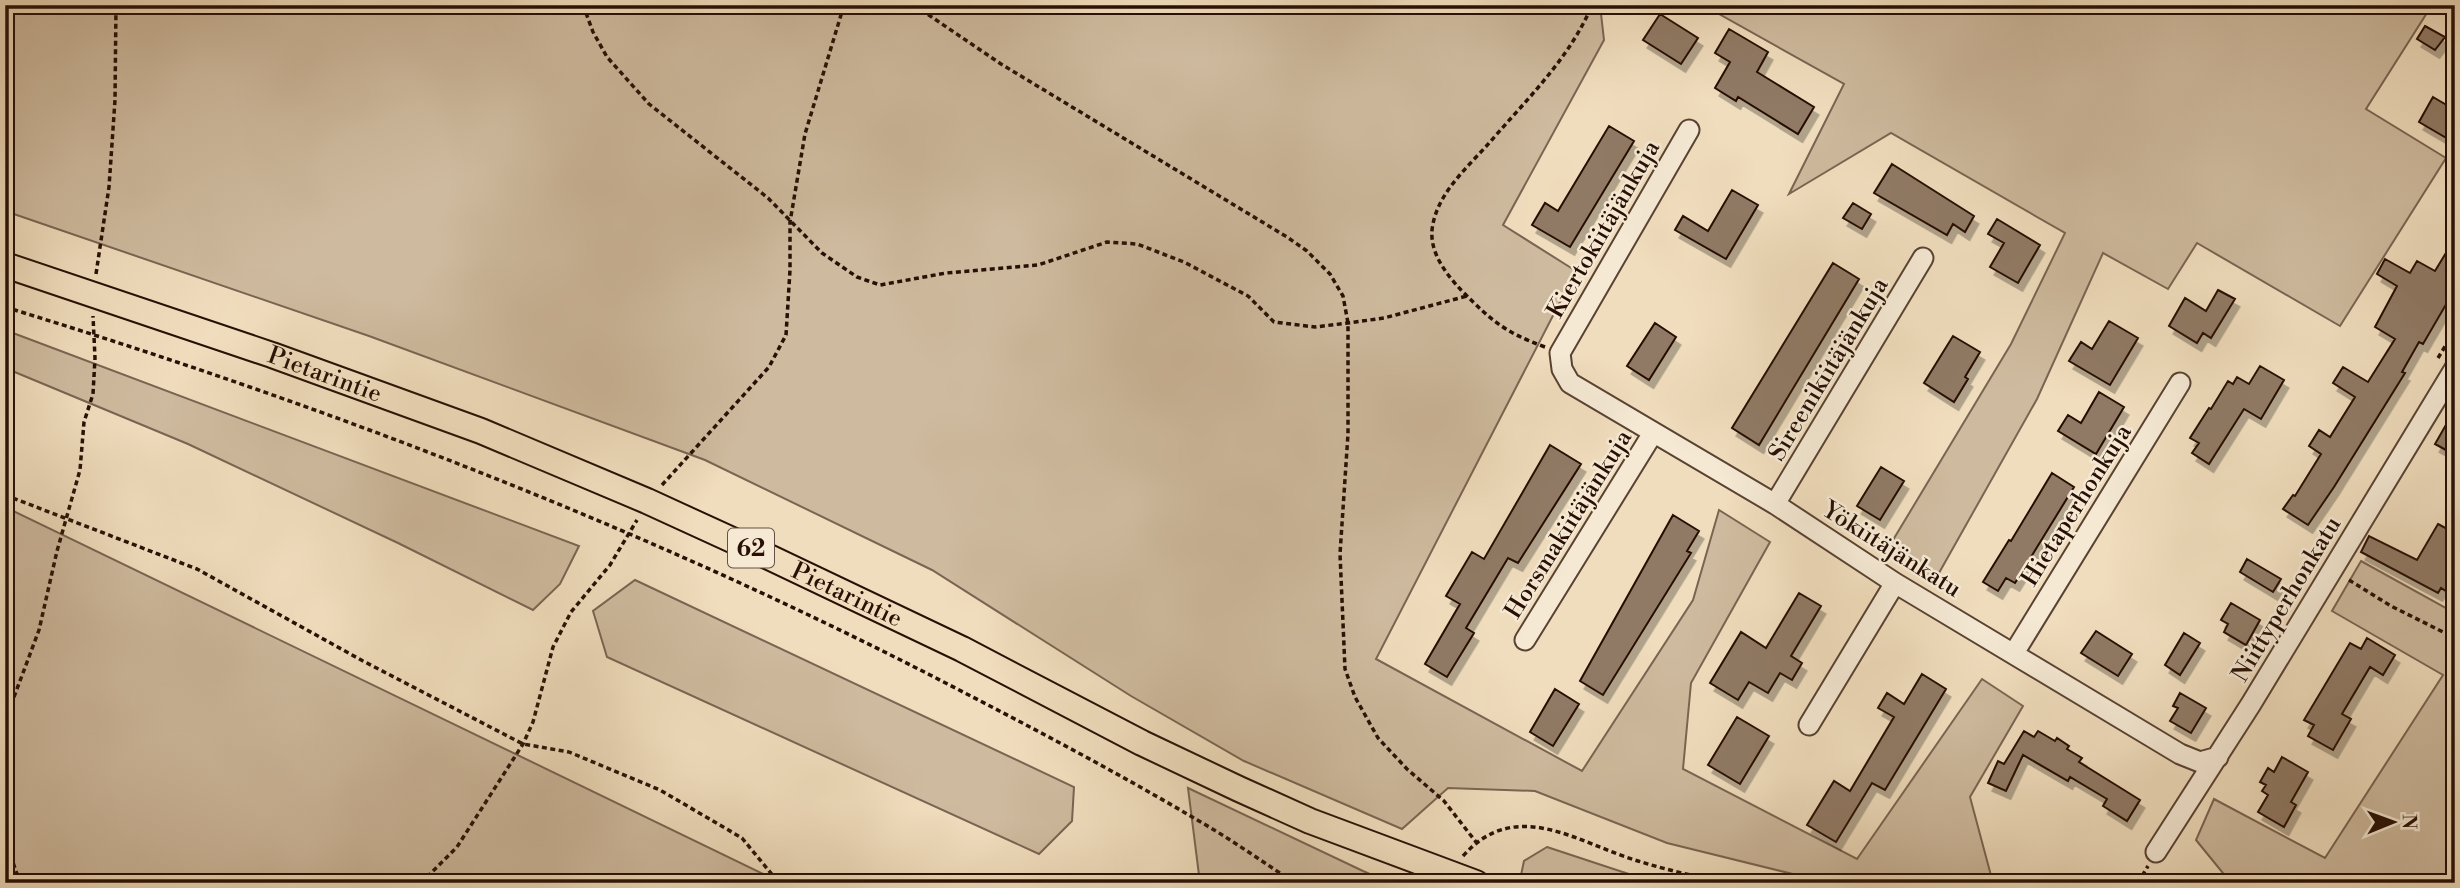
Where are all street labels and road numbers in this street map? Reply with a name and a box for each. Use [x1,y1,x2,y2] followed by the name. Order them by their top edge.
[1541,134,1667,324] street label: Kiertokiitäjänkuja
[1762,272,1896,467] street label: Sireenikiitäjänkuja
[263,341,386,410] street label: Pietarintie
[2015,418,2139,592] street label: Hietaperhonkuja
[1499,424,1640,625] street label: Horsmakiitäjänkuja
[1815,494,1967,605] street label: Yökiitäjänkatu
[2226,511,2348,688] street label: Niittyperhonkatu
[728,528,774,568] road number: 62
[786,556,907,634] street label: Pietarintie

